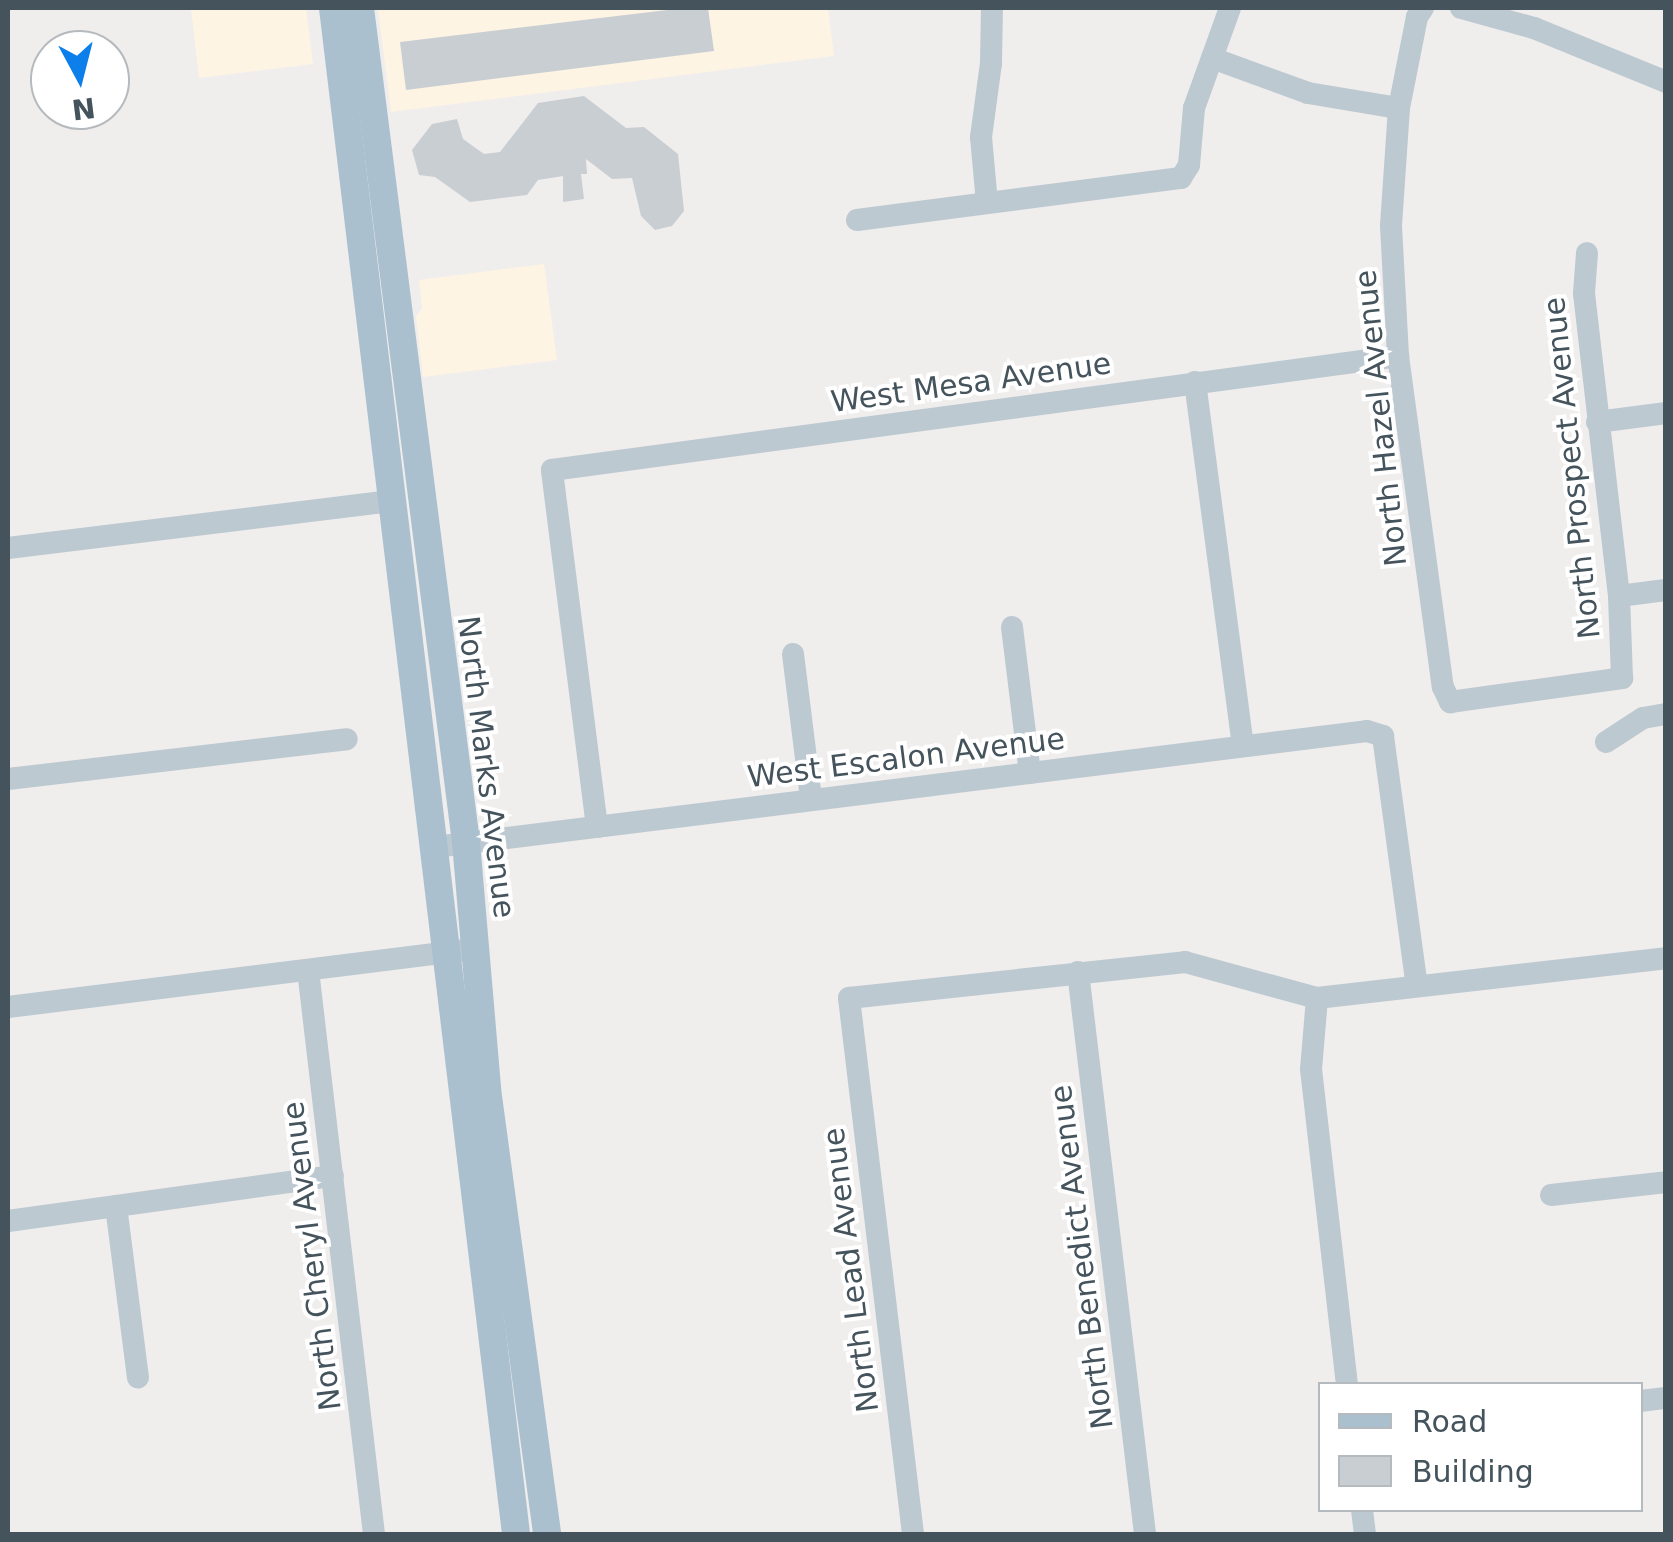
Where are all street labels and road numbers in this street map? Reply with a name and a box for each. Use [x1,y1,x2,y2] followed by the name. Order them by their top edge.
[1348,268,1414,568] street label: North Hazel Avenue
[1536,295,1608,641] street label: North Prospect Avenue
[829,346,1113,420] street label: West Mesa Avenue
[450,614,522,920] street label: North Marks Avenue
[745,721,1067,795] street label: West Escalon Avenue
[1043,1083,1121,1431] street label: North Benedict Avenue
[275,1099,349,1413] street label: North Cheryl Avenue
[816,1126,886,1414] street label: North Lead Avenue

